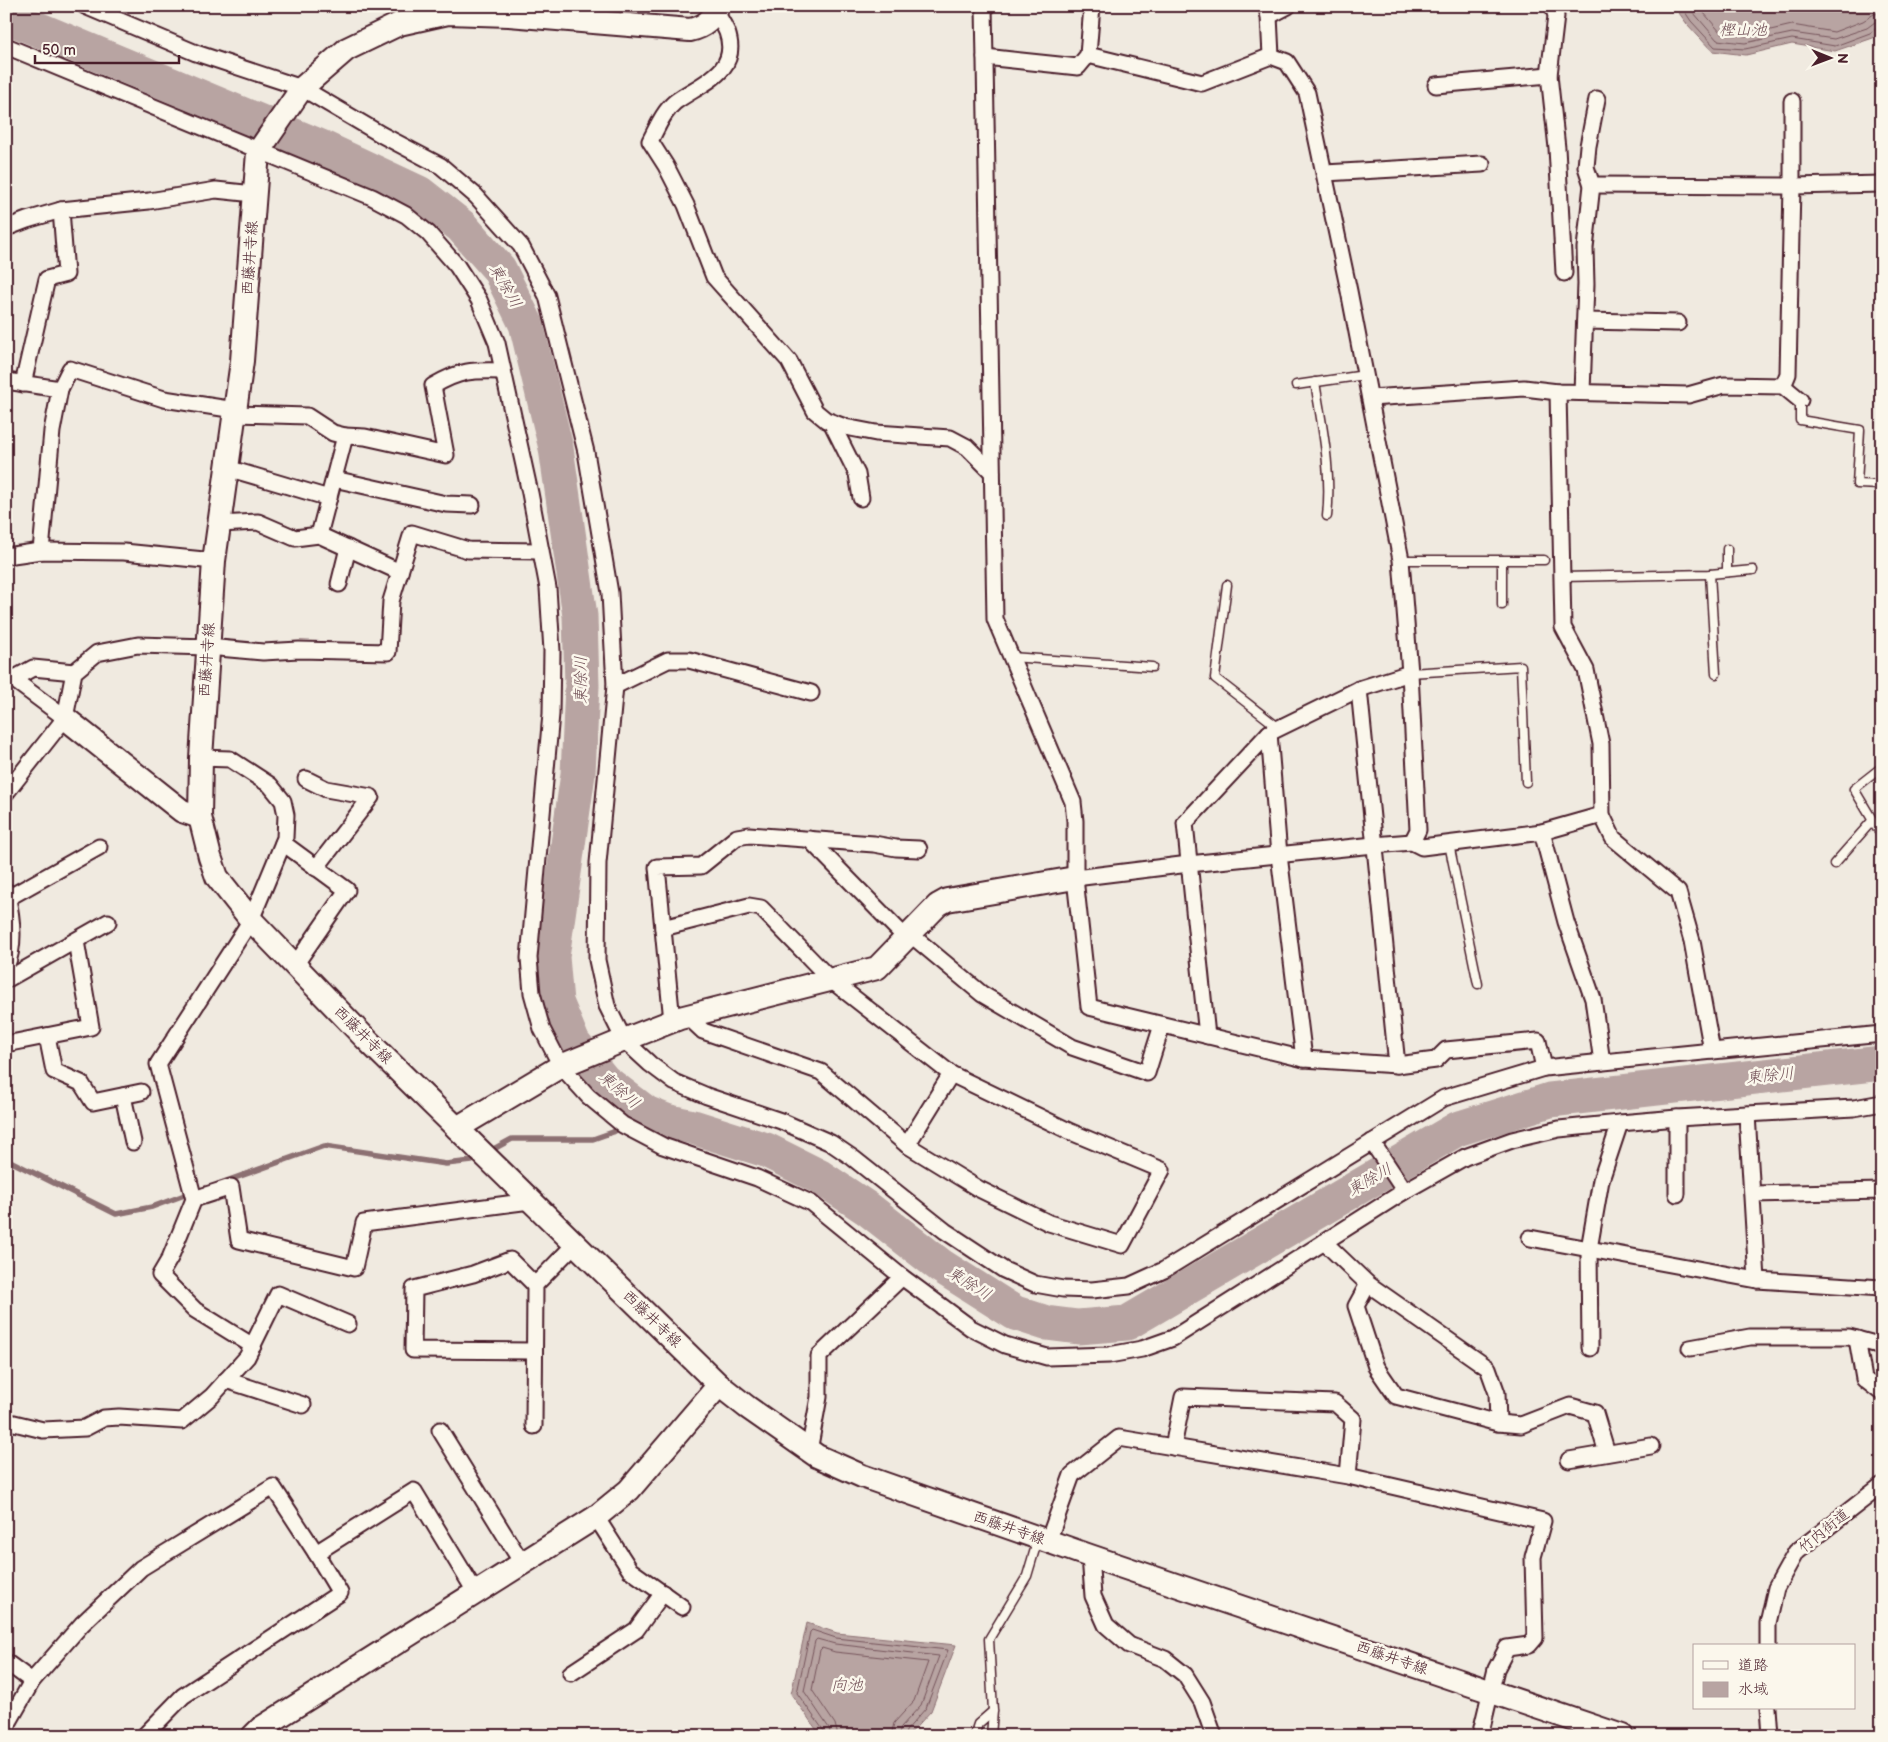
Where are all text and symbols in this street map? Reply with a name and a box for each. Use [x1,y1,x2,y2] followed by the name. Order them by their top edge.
[1719,21,1768,40] water label: 樫山池
[35,32,179,64] scale bar
[1806,32,1856,82] north arrow
[42,41,76,60] text: 50 m
[1834,53,1851,64] text: N
[238,220,262,296] street label: 西藤井寺線
[485,260,525,312] water label: 東除川
[195,622,219,698] street label: 西藤井寺線
[572,656,591,704] water label: 東除川
[330,1002,396,1068] street label: 西藤井寺線
[1745,1064,1795,1088] water label: 東除川
[595,1067,643,1113] water label: 東除川
[1344,1160,1396,1200] water label: 東除川
[944,1263,994,1305] water label: 東除川
[618,1286,686,1352] street label: 西藤井寺線
[1795,1505,1853,1557] street label: 竹内街道
[970,1507,1048,1549] street label: 西藤井寺線
[1353,1637,1431,1679] street label: 西藤井寺線
[1693,1644,1856,1710] legend
[1738,1656,1768,1675] text: 道路
[831,1676,864,1695] water label: 向池
[1738,1680,1768,1699] text: 水域

